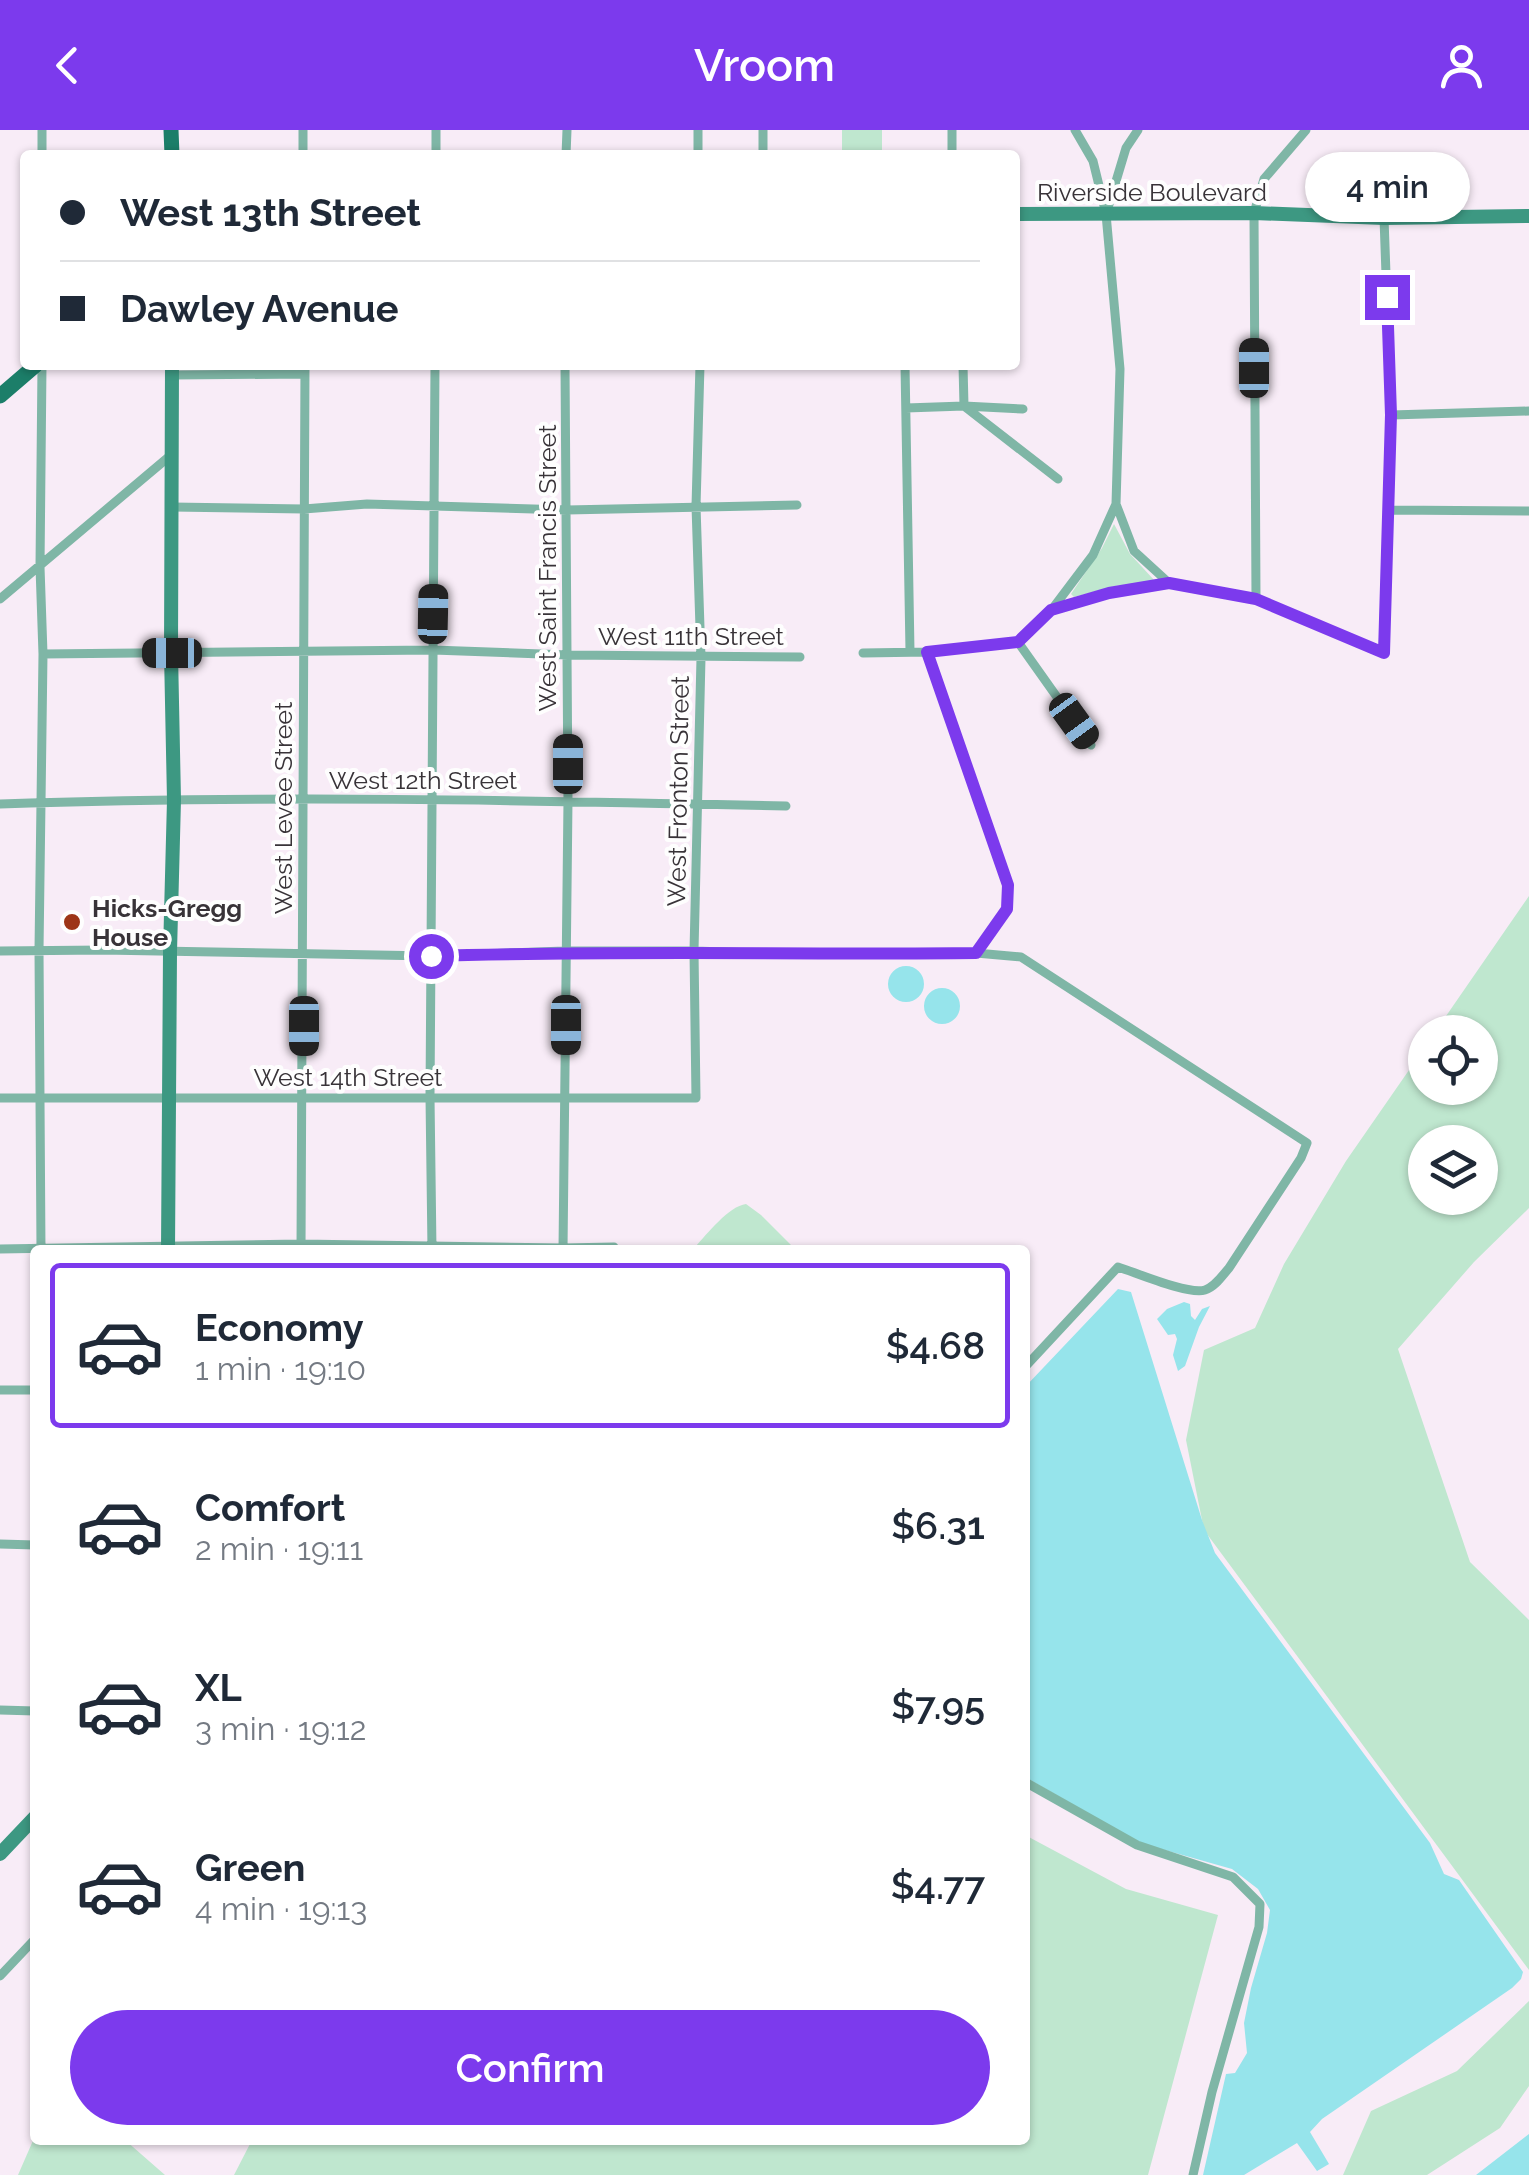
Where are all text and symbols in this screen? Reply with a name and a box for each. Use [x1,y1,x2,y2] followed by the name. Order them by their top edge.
[40,38,95,93] icon: back
[1434,38,1489,93] icon: person
[694,39,835,92] text: Vroom
[1304,152,1470,222] callout: 4 min
[1346,168,1429,205] text: 4 min
[1037,177,1267,207] street label: Riverside Boulevard
[120,190,421,235] text: West 13th Street
[1365,275,1410,320] route end
[120,286,398,331] text: Dawley Avenue
[1239,338,1269,398] car
[532,424,562,712] street label: West Saint Francis Street
[417,584,449,644] car
[598,621,785,651] street label: West 11th Street
[142,638,202,668] car
[661,675,695,907] street label: West Fronton Street
[1044,688,1104,754] car
[268,701,298,914] street label: West Levee Street
[553,734,583,794] car
[329,765,518,795] street label: West 12th Street
[92,893,242,952] place label: Hicks-Gregg House
[61,911,83,933] marker: Hicks-Gregg House
[409,934,454,979] route start
[551,995,581,1055] car
[289,996,319,1056] car
[1408,1015,1498,1215] map controls
[1408,1015,1498,1105] button: locate
[254,1062,443,1092] street label: West 14th Street
[1408,1125,1498,1215] button: layers
[75,1301,165,1391] icon: car
[195,1305,364,1350] text: Economy
[886,1323,985,1368] text: $4.68
[195,1350,366,1387] text: 1 min · 19:10
[75,1481,165,1571] icon: car
[195,1485,345,1530] text: Comfort
[891,1503,985,1548] text: $6.31
[195,1530,363,1567] text: 2 min · 19:11
[75,1661,165,1751] icon: car
[195,1665,242,1710] text: XL
[891,1683,985,1728] text: $7.95
[195,1710,367,1747] text: 3 min · 19:12
[75,1841,165,1931] icon: car
[195,1845,305,1890] text: Green
[891,1863,985,1908] text: $4.77
[195,1890,367,1927] text: 4 min · 19:13
[70,2010,990,2125] button: Confirm

